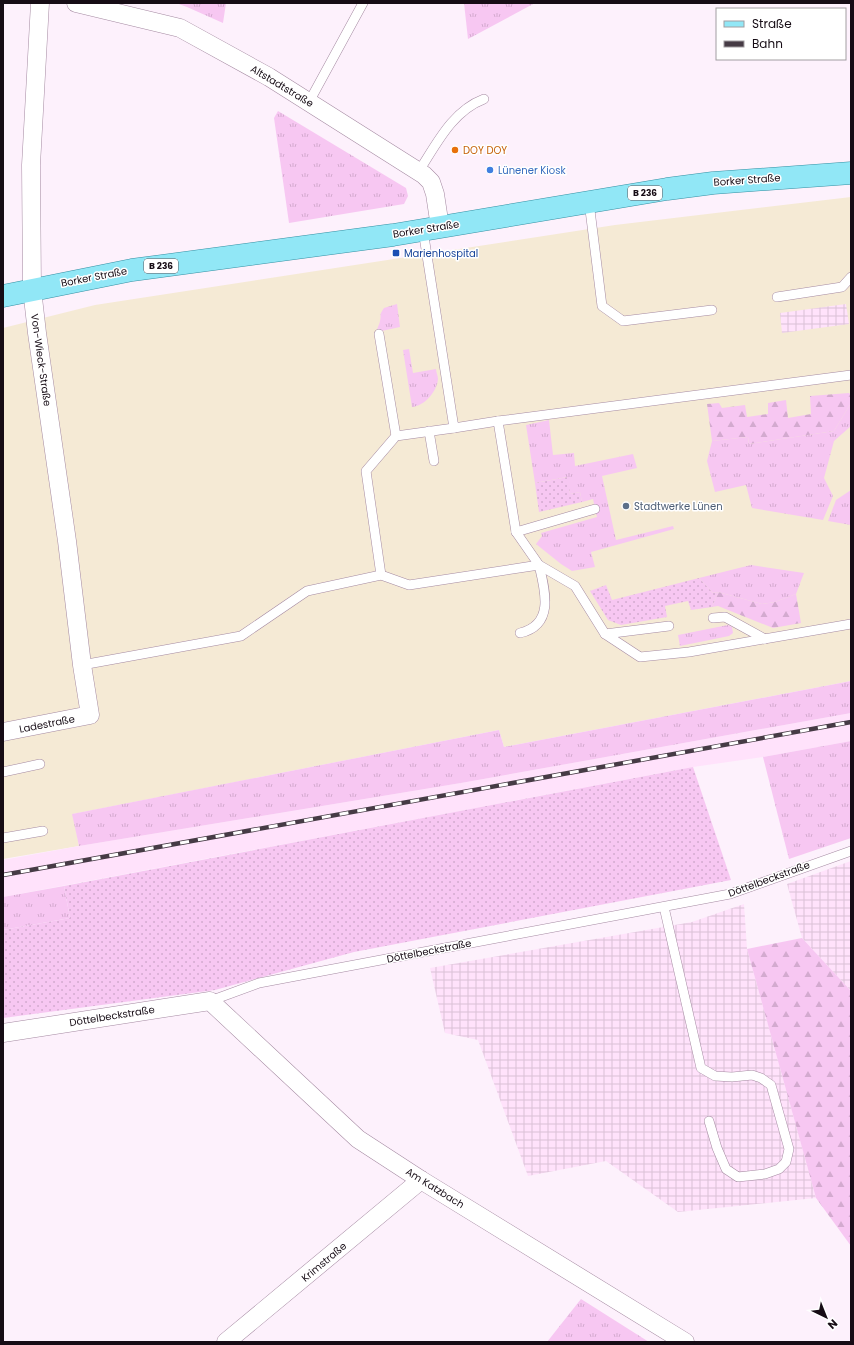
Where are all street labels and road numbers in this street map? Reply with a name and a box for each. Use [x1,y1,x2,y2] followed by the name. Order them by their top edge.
[248,61,316,111] street label: Altstadtstraße
[713,170,781,190] street label: Borker Straße
[628,186,662,200] road number: B 236
[392,216,460,242] street label: Borker Straße
[144,259,178,273] road number: B 236
[60,263,128,291] street label: Borker Straße
[27,313,55,407] street label: Von-Wieck-Straße
[18,711,76,737] street label: Ladestraße
[726,857,812,901] street label: Döttelbeckstraße
[385,935,473,967] street label: Döttelbeckstraße
[68,1002,156,1030] street label: Döttelbeckstraße
[403,1164,467,1212] street label: Am Katzbach
[298,1239,350,1285] street label: Krimstraße

